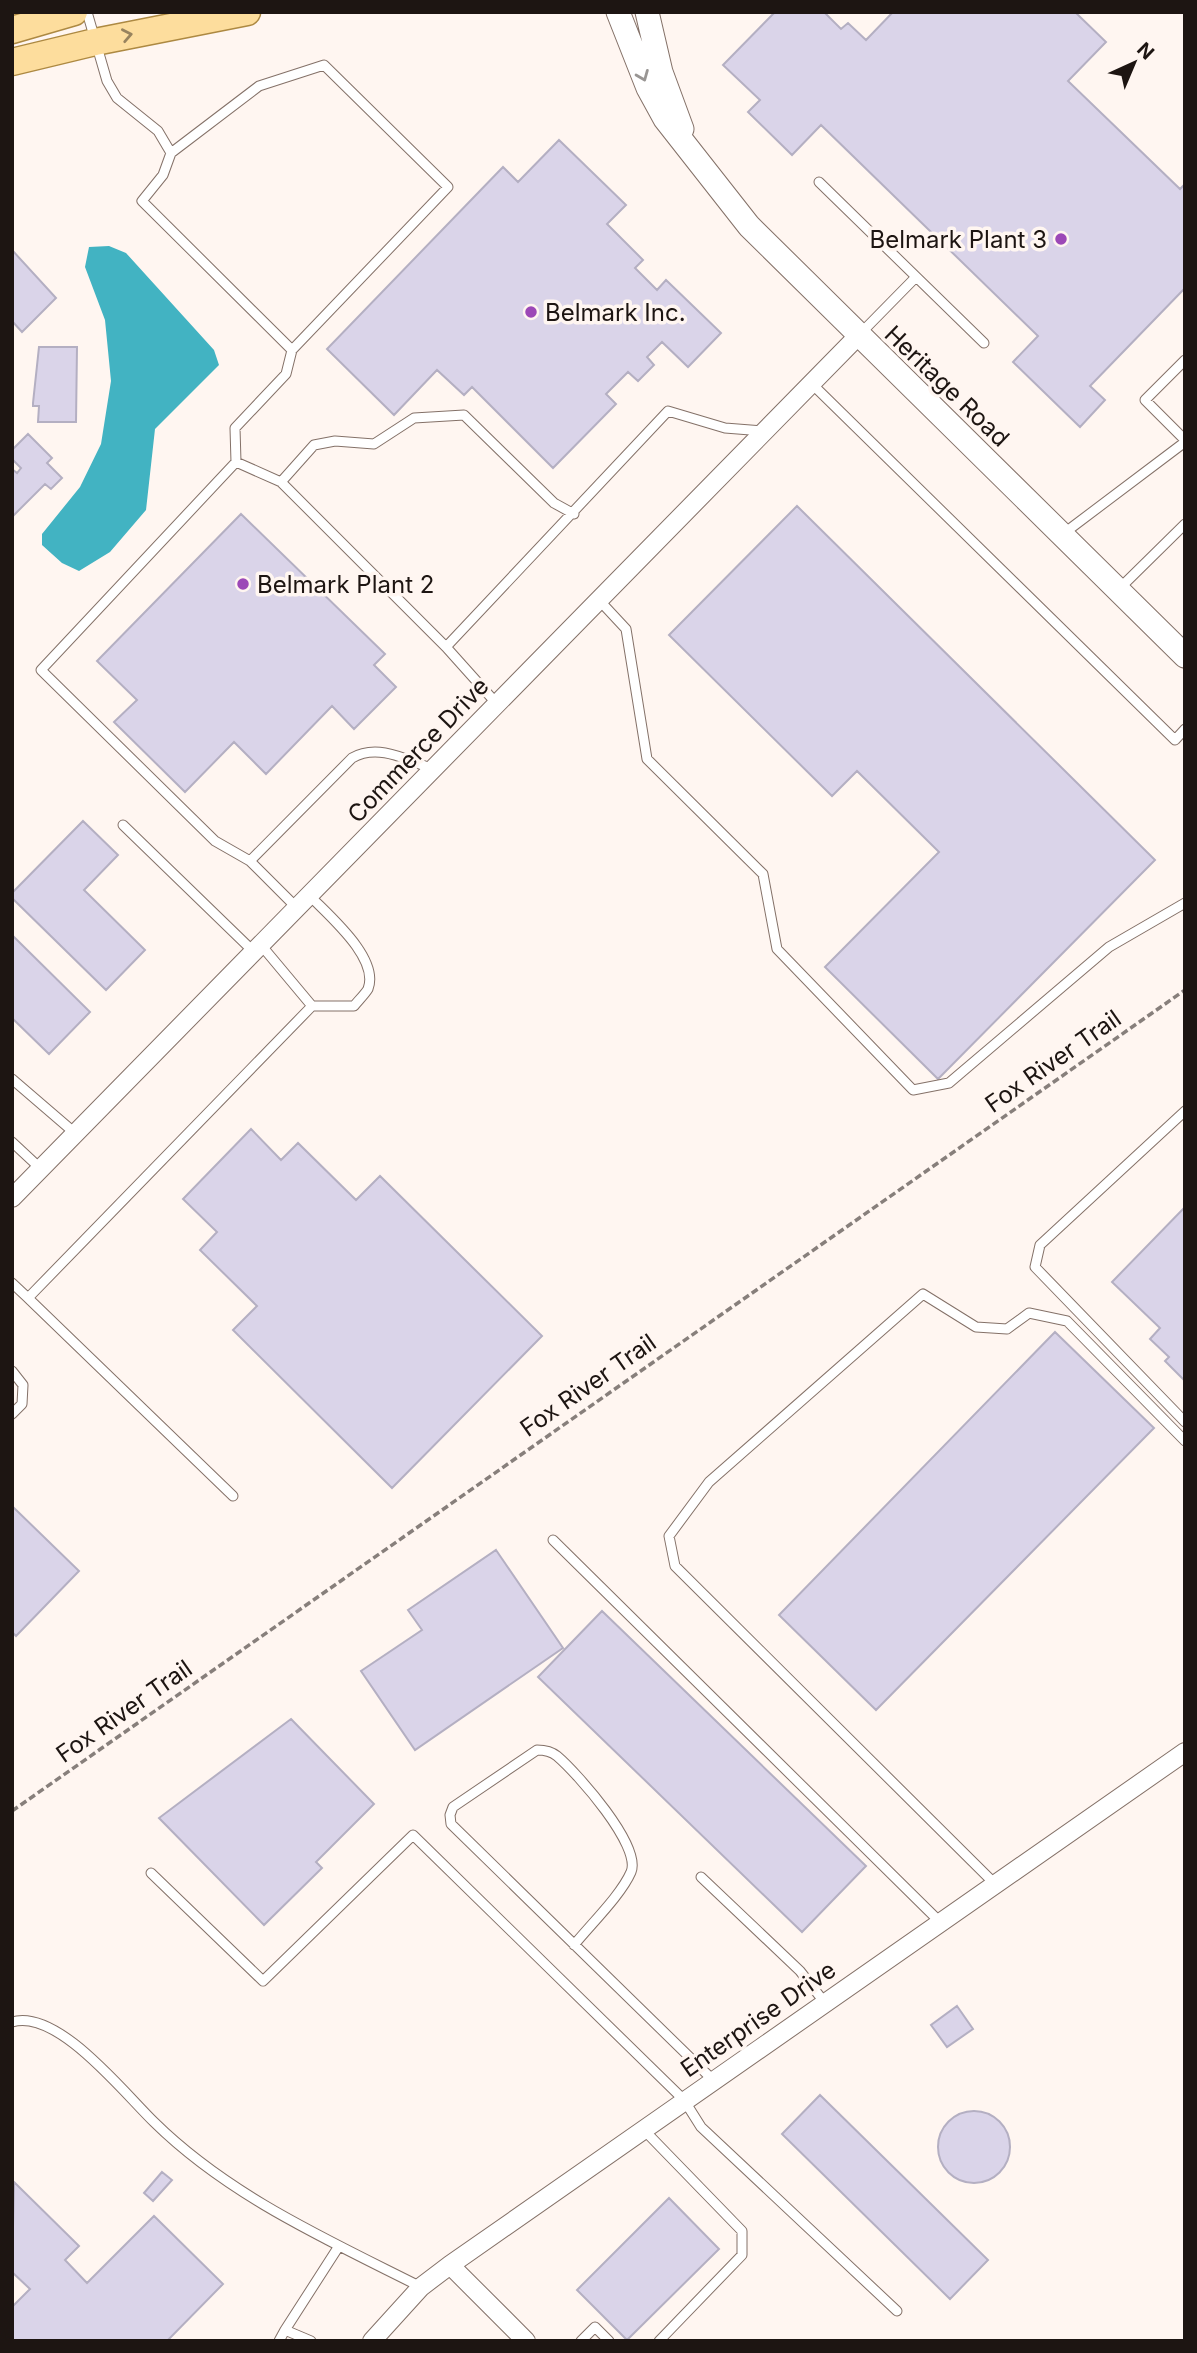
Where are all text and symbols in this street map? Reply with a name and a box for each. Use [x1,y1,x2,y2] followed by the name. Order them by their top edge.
[1099,28,1169,98] north arrow
[120,29,132,44] one-way arrow
[1132,38,1159,64] text: N
[634,69,648,81] one-way arrow
[869,225,1047,254] place label: Belmark Plant 3
[1053,231,1069,247] marker: Belmark Plant 3
[545,298,686,327] place label: Belmark Inc.
[523,304,539,320] marker: Belmark Inc.
[879,319,1015,453] street label: Heritage Road
[257,570,434,599] place label: Belmark Plant 2
[235,576,251,592] marker: Belmark Plant 2
[341,671,495,829] street label: Commerce Drive
[979,1003,1127,1119] street label: Fox River Trail
[514,1327,662,1443] street label: Fox River Trail
[50,1653,198,1769] street label: Fox River Trail
[675,1955,841,2083] street label: Enterprise Drive

